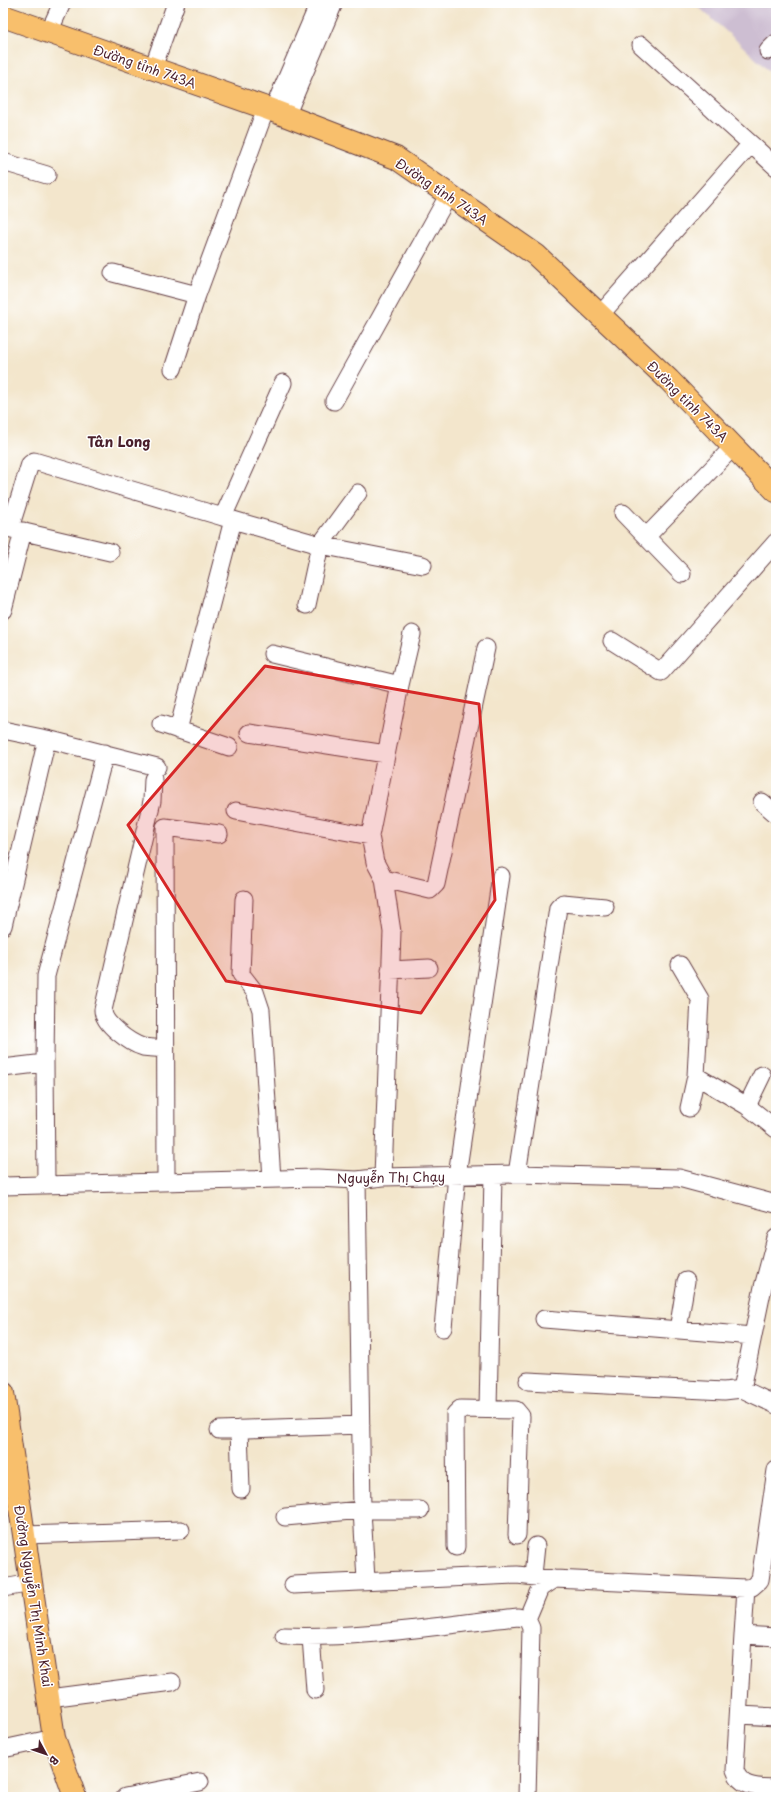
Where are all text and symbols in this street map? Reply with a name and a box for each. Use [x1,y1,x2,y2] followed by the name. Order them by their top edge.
[91,39,199,93] street label: Đường tỉnh 743A
[392,153,492,229] street label: Đường tỉnh 743A
[643,356,733,446] street label: Đường tỉnh 743A
[87,431,151,452] district label: Tân Long
[337,1167,445,1187] street label: Nguyễn Thị Chạy
[10,1504,58,1688] street label: Đường Nguyễn Thị Minh Khai
[26,1734,66,1774] north arrow
[45,1752,63,1769] text: B

